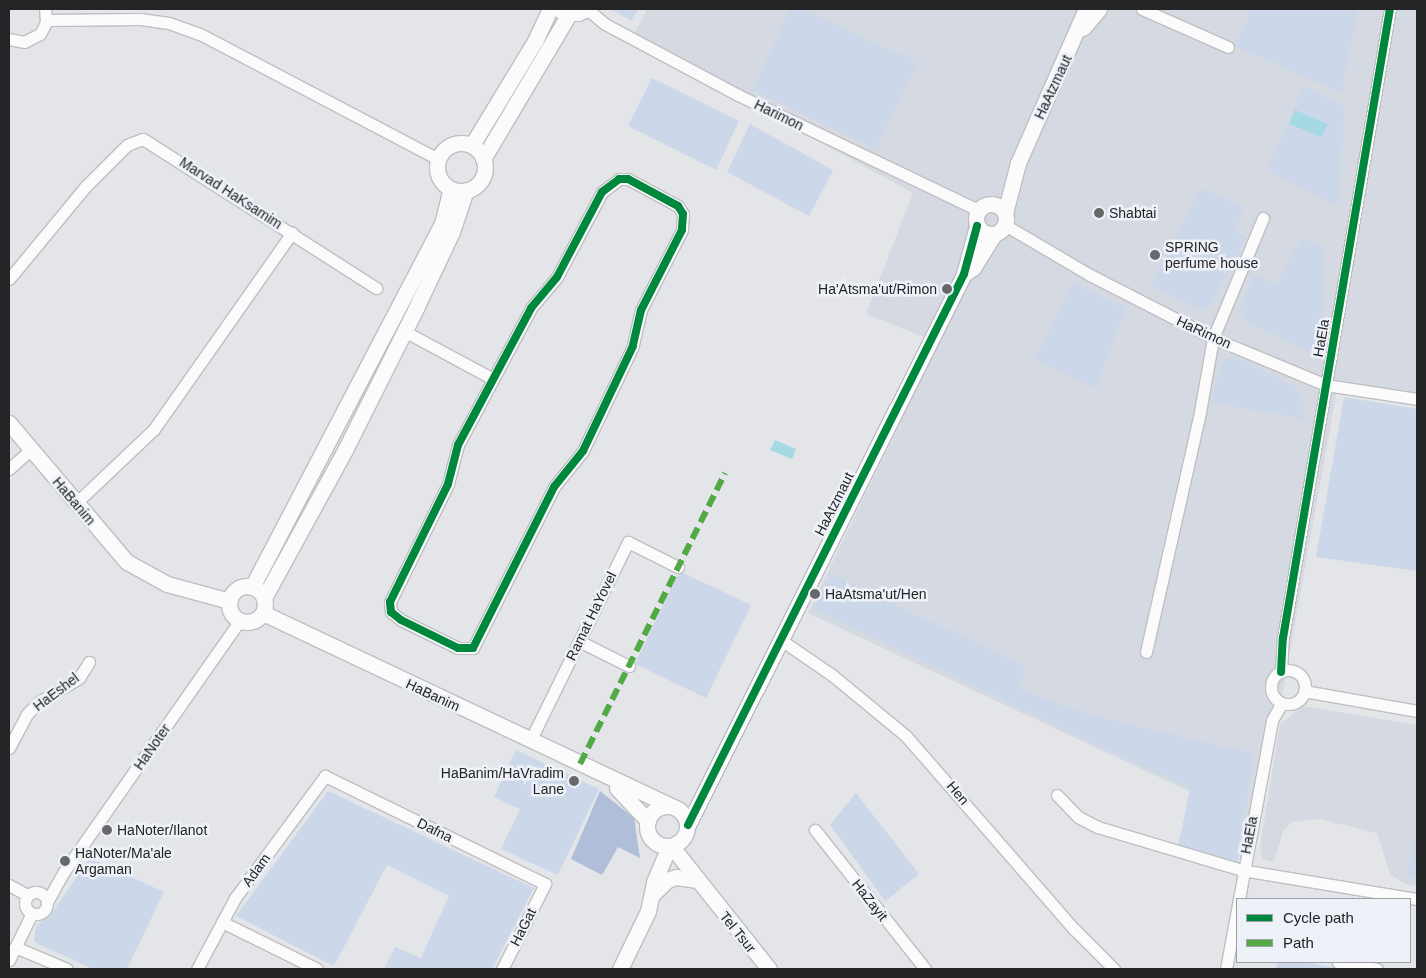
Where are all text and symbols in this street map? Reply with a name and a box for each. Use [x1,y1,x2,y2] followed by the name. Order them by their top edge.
[1031,52,1075,122] street label: HaAtzmaut
[752,96,806,134] street label: Harimon
[177,154,285,232] street label: Marvad HaKsamim
[1109,205,1156,221] place label: Shabtai
[1093,207,1105,219] marker: Shabtai
[1165,239,1258,272] place label: SPRING perfume house
[1149,249,1161,261] marker: SPRING perfume house
[818,281,937,297] place label: Ha'Atsma'ut/Rimon
[941,283,953,295] marker: Ha'Atsma'ut/Rimon
[1174,312,1234,352] street label: HaRimon
[1309,318,1333,358] street label: HaEla
[811,469,857,539] street label: HaAtzmaut
[49,474,99,528] street label: HaBanim
[562,569,620,663] street label: Ramat HaYovel
[825,586,926,602] place label: HaAtsma'ut/Hen
[809,588,821,600] marker: HaAtsma'ut/Hen
[30,669,82,715] street label: HaEshel
[403,675,463,715] street label: HaBanim
[130,721,174,773] street label: HaNoter
[441,765,564,798] place label: HaBanim/HaVradim Lane
[568,775,580,787] marker: HaBanim/HaVradim Lane
[943,778,973,808] street label: Hen
[415,814,455,846] street label: Dafna
[1237,815,1261,855] street label: HaEla
[117,822,207,838] place label: HaNoter/Ilanot
[101,824,113,836] marker: HaNoter/Ilanot
[75,845,172,878] place label: HaNoter/Ma'ale Argaman
[238,850,274,890] street label: Adam
[59,855,71,867] marker: HaNoter/Ma'ale Argaman
[849,876,891,924] street label: HaZayit
[1236,898,1411,963] legend
[506,905,540,949] street label: HaGat
[716,908,760,956] street label: Tel Tsur
[1283,909,1354,926] text: Cycle path
[1283,934,1314,951] text: Path

